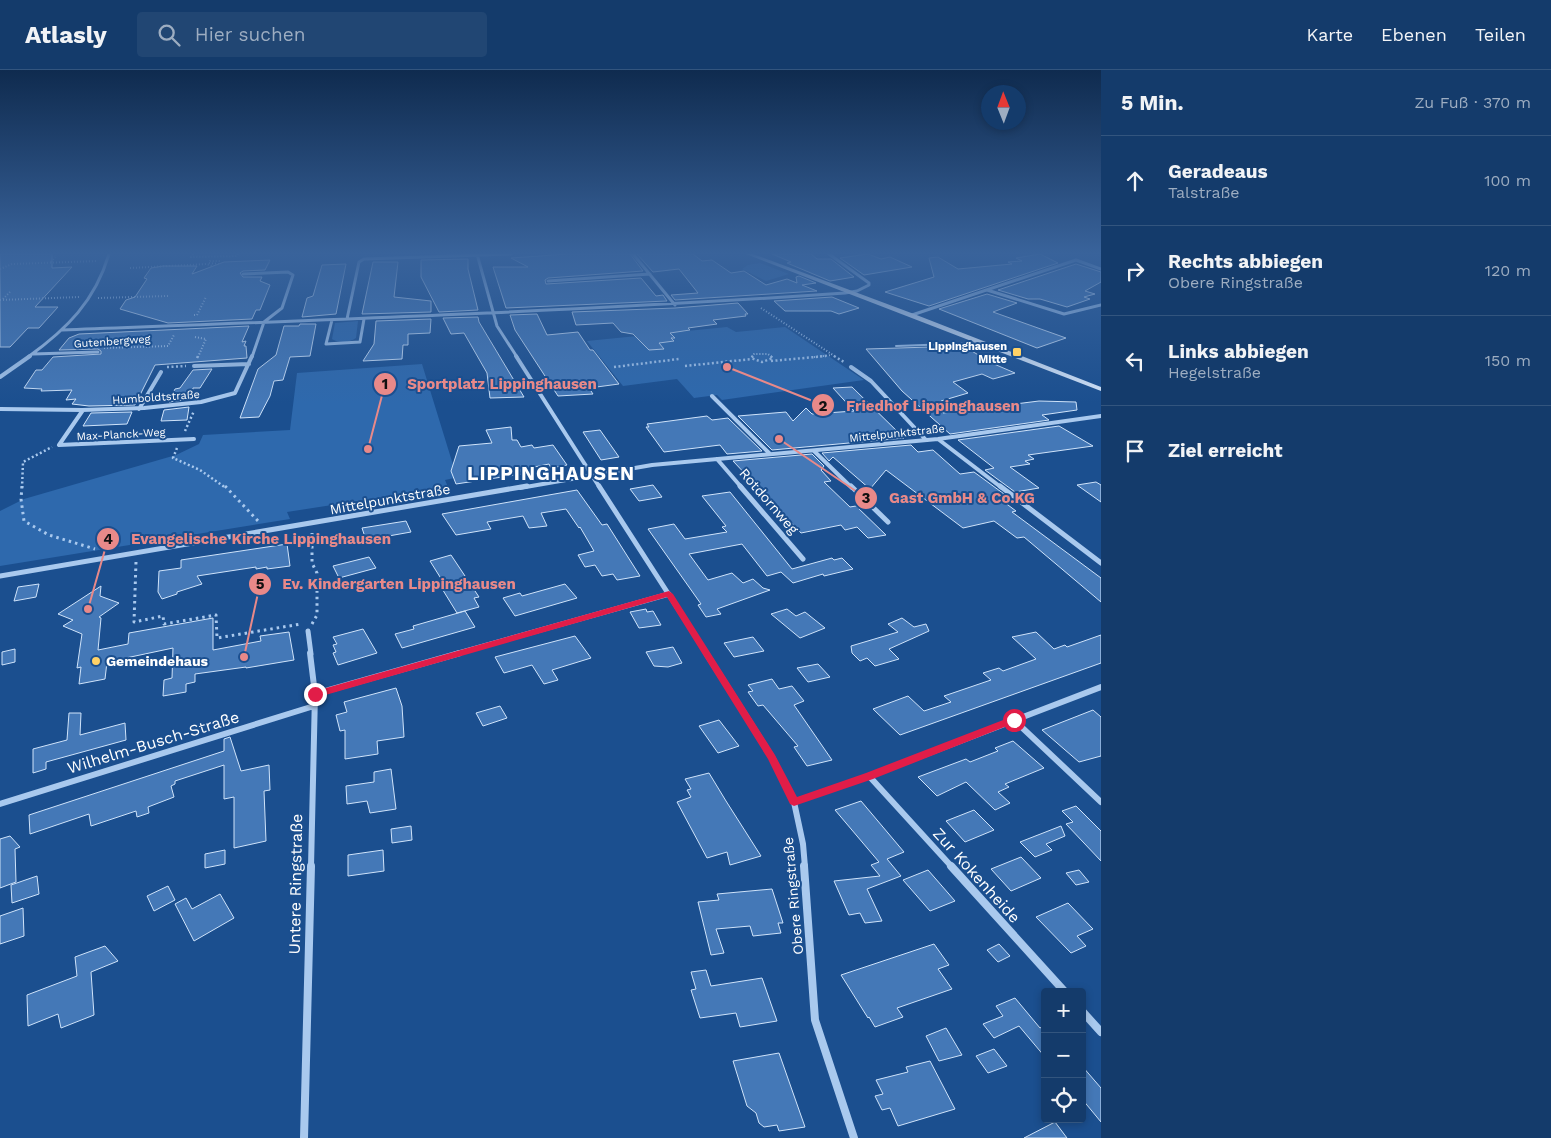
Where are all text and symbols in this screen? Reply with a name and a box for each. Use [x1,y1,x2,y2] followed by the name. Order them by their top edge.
[137,12,487,57] search box
[25,21,107,49] text: Atlasly
[155,21,183,49] icon: search
[195,23,305,46] text: Hier suchen
[1307,24,1353,45] text: Karte
[1381,24,1447,45] text: Ebenen
[1475,24,1526,45] text: Teilen
[981,85,1026,130] north arrow
[1121,90,1184,115] text: 5 Min.
[1415,93,1531,112] text: Zu Fuß · 370 m
[1168,160,1268,183] text: Geradeaus
[1121,167,1149,195] icon: ahead
[1484,171,1531,190] text: 100 m
[1168,183,1240,202] text: Talstraße
[1168,250,1323,273] text: Rechts abbiegen
[1121,257,1149,285] icon: right
[1485,261,1531,280] text: 120 m
[1168,273,1303,292] text: Obere Ringstraße
[73,332,151,351] street label: Gutenbergweg
[928,340,1007,366] place label: Lippinghausen Mitte
[1168,340,1309,363] text: Links abbiegen
[1011,346,1023,358] marker: Lippinghausen Mitte
[1121,347,1149,375] icon: left
[1485,351,1531,370] text: 150 m
[1168,363,1261,382] text: Hegelstraße
[372,369,607,399] callout: Sportplatz Lippinghausen
[382,375,388,393] text: 1
[407,375,597,393] text: Sportplatz Lippinghausen
[112,388,200,407] street label: Humboldtstraße
[811,390,1030,420] callout: Friedhof Lippinghausen
[819,397,828,415] text: 2
[846,397,1020,415] text: Friedhof Lippinghausen
[849,422,945,445] street label: Mittelpunktstraße
[76,426,166,443] street label: Max-Planck-Weg
[1121,437,1149,465] icon: arrive
[1168,439,1283,462] text: Ziel erreicht
[467,462,635,485] district label: LIPPINGHAUSEN
[736,465,802,537] street label: Rotdornweg
[328,481,452,517] street label: Mittelpunktstraße
[854,483,1045,513] callout: Gast GmbH & Co.KG
[862,489,871,507] text: 3
[889,489,1035,507] text: Gast GmbH & Co.KG
[96,524,401,554] callout: Evangelische Kirche Lippinghausen
[103,530,113,548] text: 4
[131,530,391,548] text: Evangelische Kirche Lippinghausen
[248,569,526,599] callout: Ev. Kindergarten Lippinghausen
[256,575,265,593] text: 5
[282,575,516,593] text: Ev. Kindergarten Lippinghausen
[106,653,209,669] place label: Gemeindehaus
[90,655,102,667] marker: Gemeindehaus
[304,683,327,706] route end
[65,707,241,778] street label: Wilhelm-Busch-Straße
[1003,709,1026,732] route start
[285,813,306,955] street label: Untere Ringstraße
[929,824,1024,927] street label: Zur Kokenheide
[780,836,806,956] street label: Obere Ringstraße
[1041,988,1086,1123] map controls
[1041,988,1086,1033] button: +
[1041,1033,1086,1078] button: −
[1041,1078,1086,1123] button: locate

